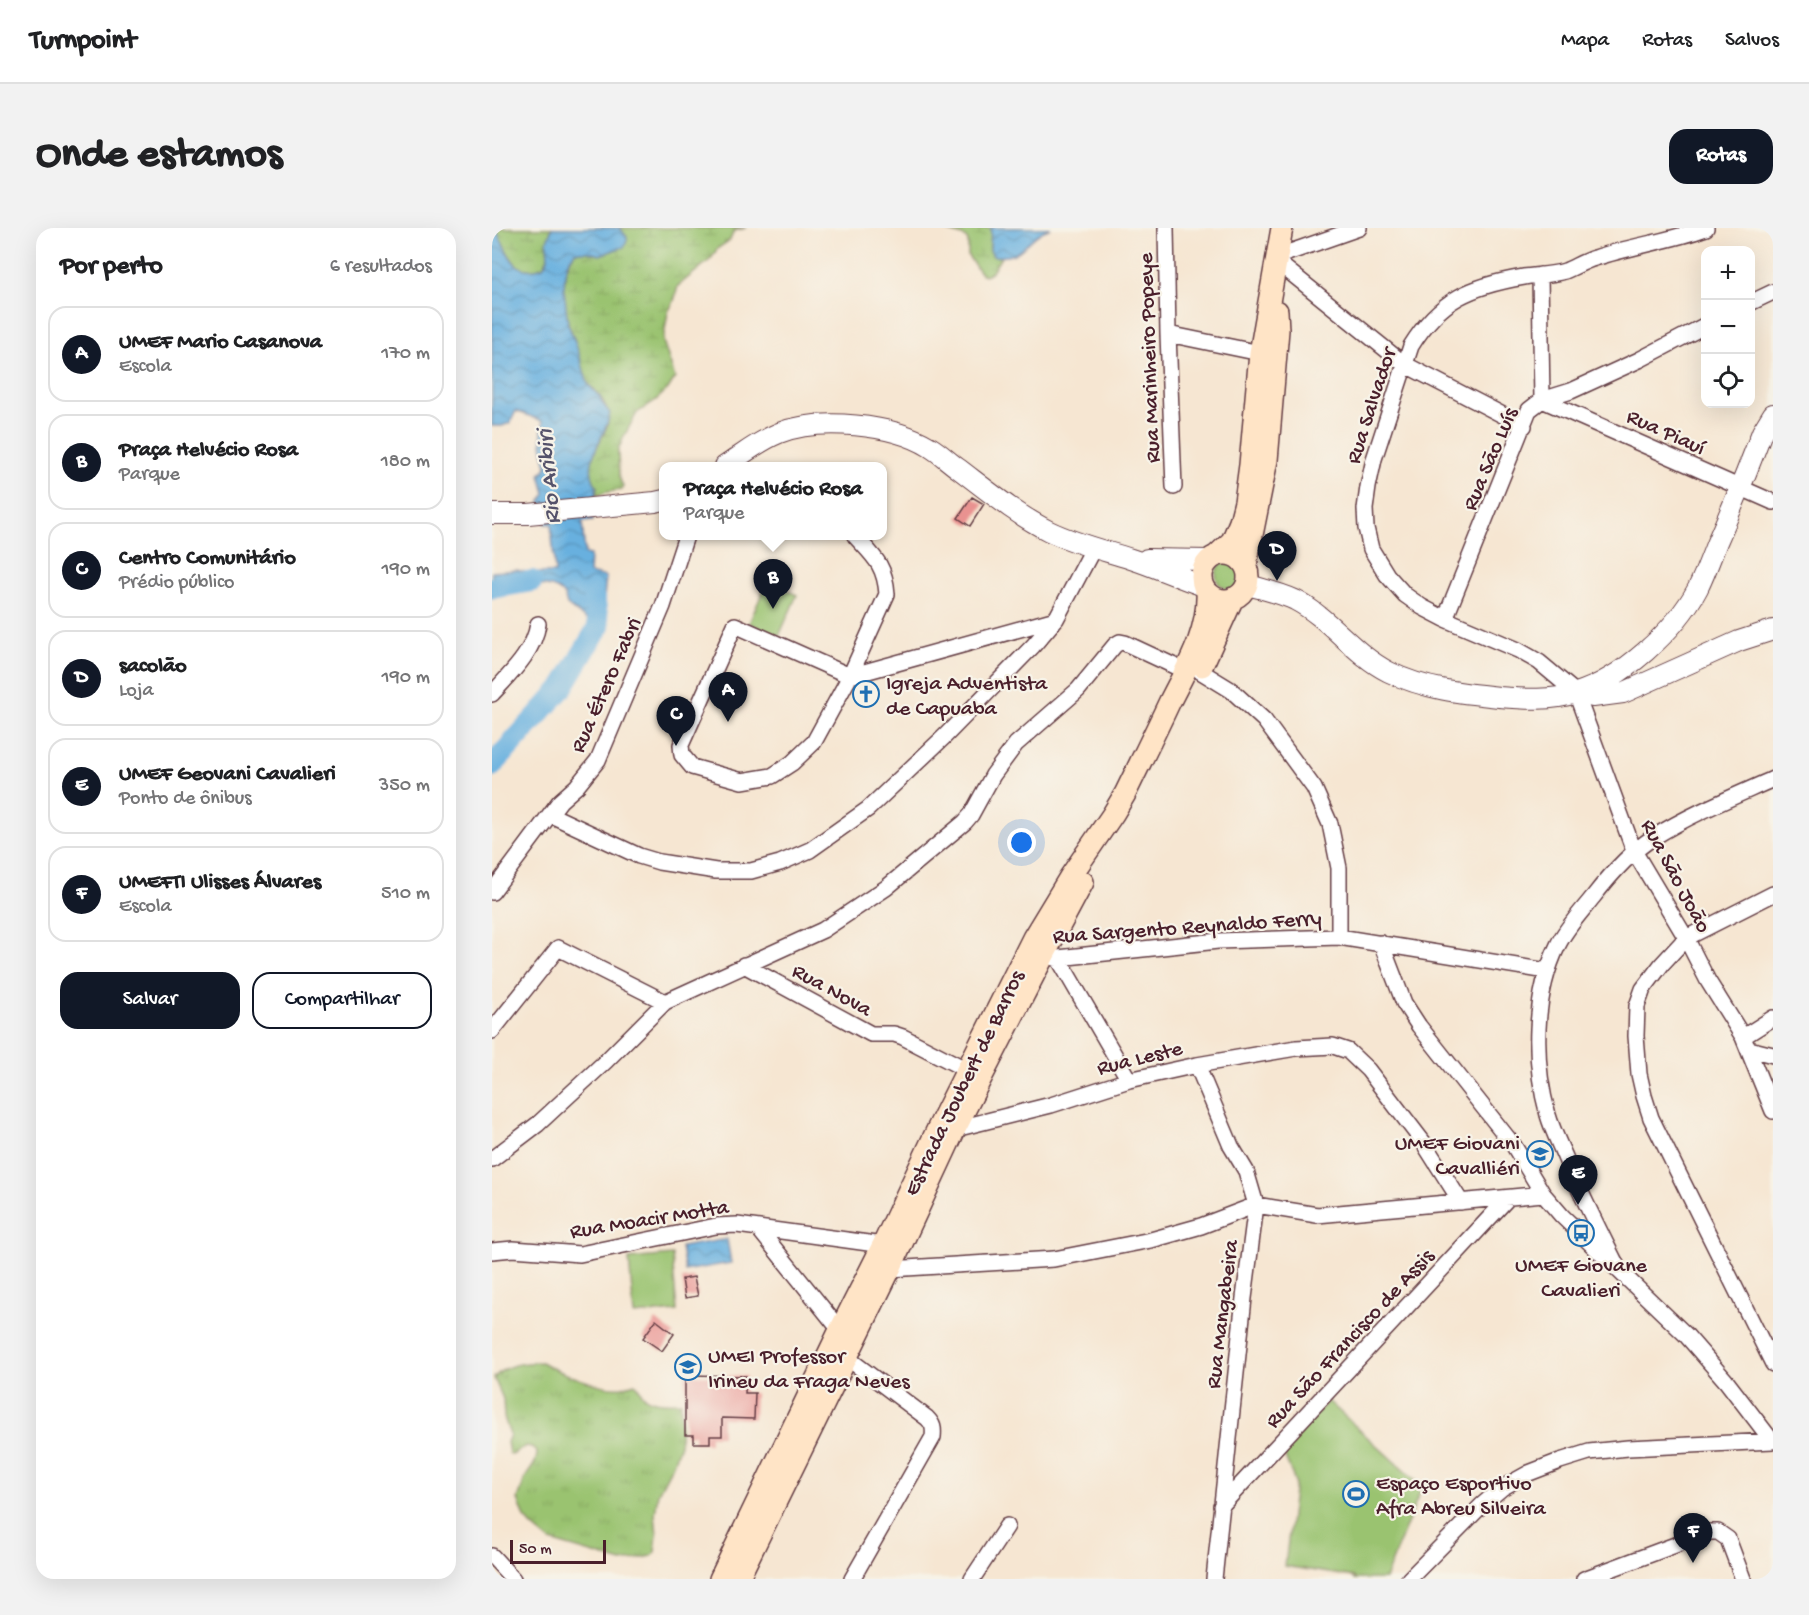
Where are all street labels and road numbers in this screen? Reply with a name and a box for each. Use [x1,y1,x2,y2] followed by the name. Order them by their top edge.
[1134,252,1168,463] street label: Rua Marinheiro Popeye
[1342,343,1404,468] street label: Rua Salvador
[1458,403,1525,515] street label: Rua São Luís
[1622,405,1710,463] street label: Rua Piauí
[566,614,649,757] street label: Rua Étero Fabri
[1634,816,1715,938] street label: Rua São João
[1052,907,1323,951] street label: Rua Sargento Reynaldo Ferry
[787,959,876,1024] street label: Rua Nova
[900,966,1032,1201] street label: Estrada Joubert de Barros
[1095,1037,1186,1083] street label: Rua Leste
[568,1195,732,1246] street label: Rua Moacir Motta
[1202,1238,1246,1390] street label: Rua Mangabeira
[1261,1244,1442,1435] street label: Rua São Francisco de Assis

